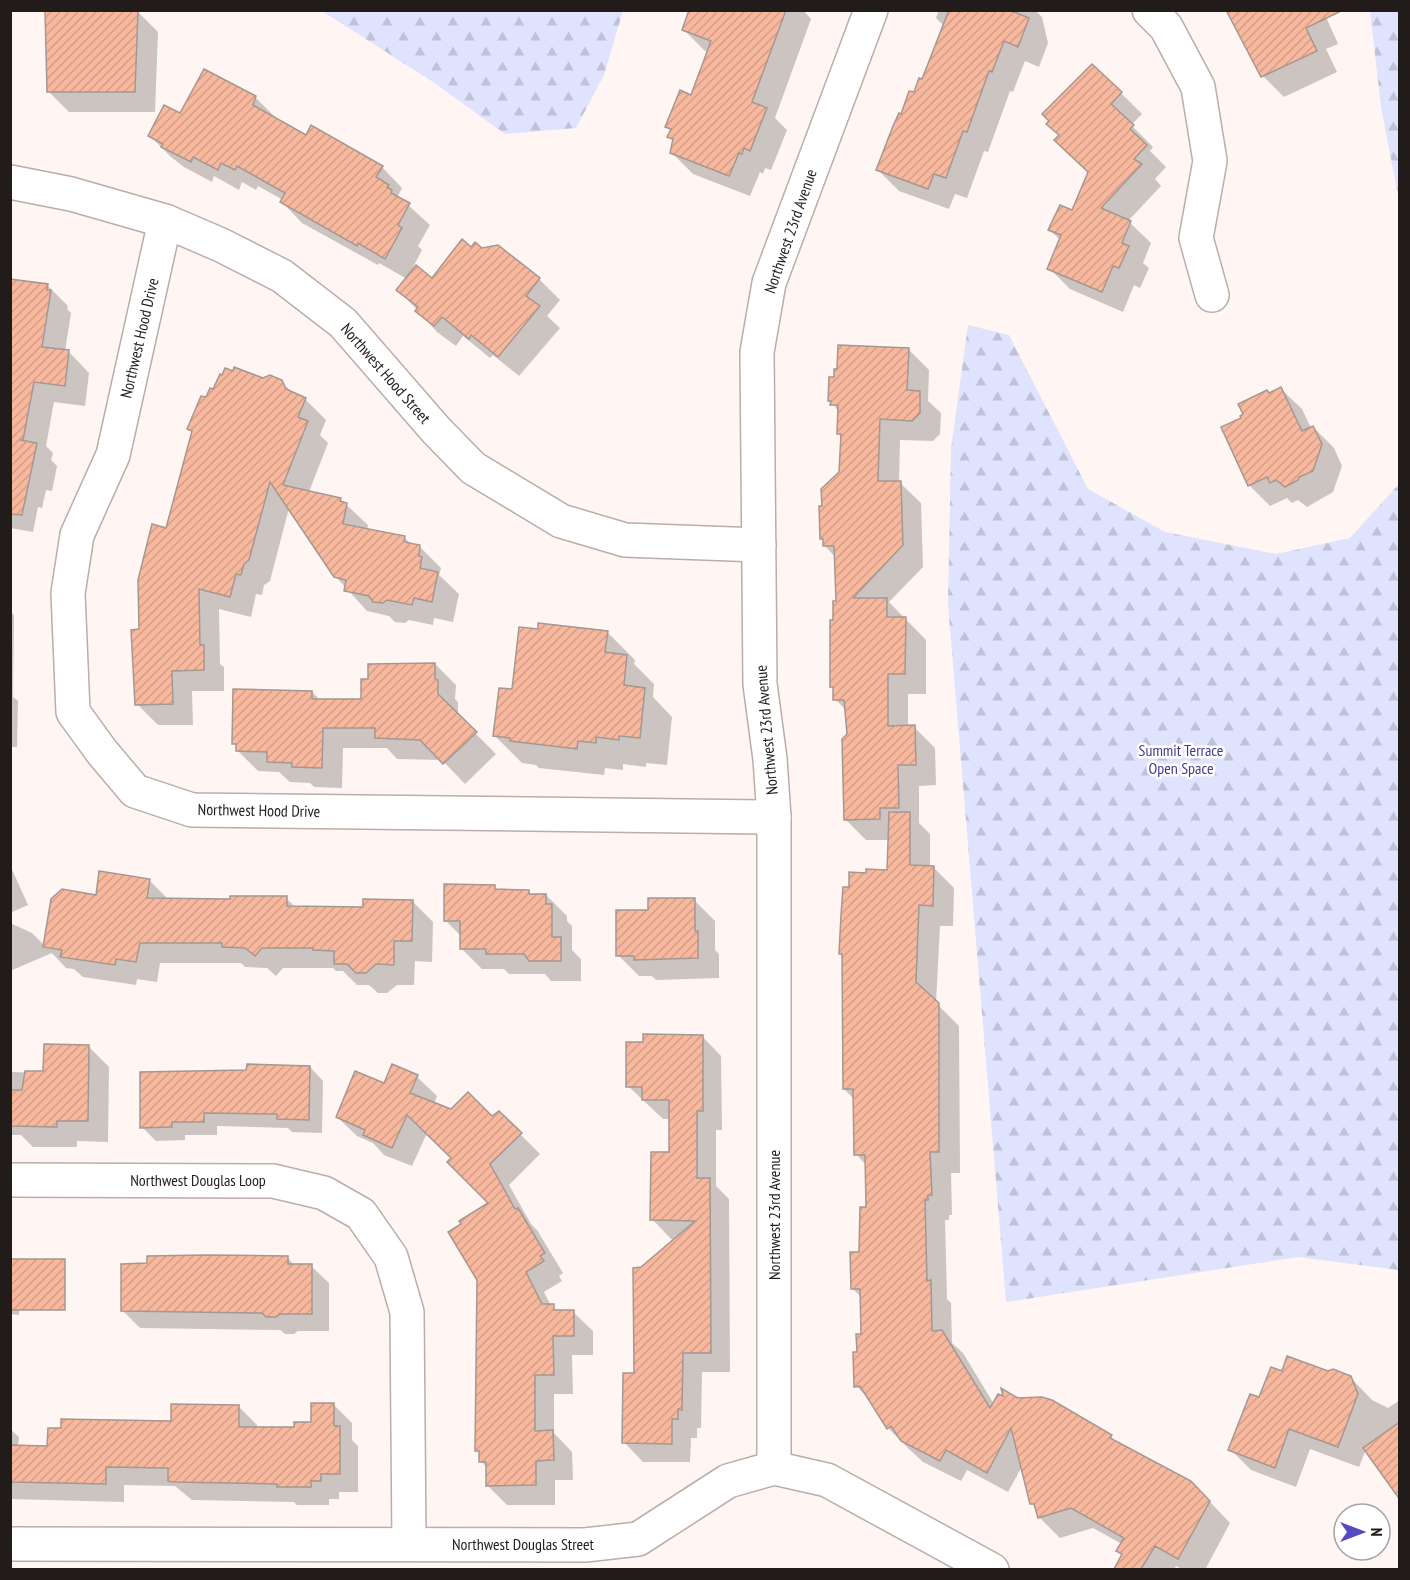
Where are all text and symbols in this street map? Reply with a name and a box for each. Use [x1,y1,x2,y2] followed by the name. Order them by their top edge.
[759,166,821,296] street label: Northwest 23rd Avenue
[115,276,163,400] street label: Northwest Hood Drive
[337,319,435,428] street label: Northwest Hood Street
[750,664,782,796] street label: Northwest 23rd Avenue
[1139,740,1223,778] park label: Summit Terrace Open Space
[198,799,320,821] street label: Northwest Hood Drive
[764,1150,784,1280] street label: Northwest 23rd Avenue
[130,1170,266,1190] street label: Northwest Douglas Loop
[1332,1502,1392,1562] north arrow
[1367,1528,1387,1536] text: N
[452,1534,595,1554] street label: Northwest Douglas Street

